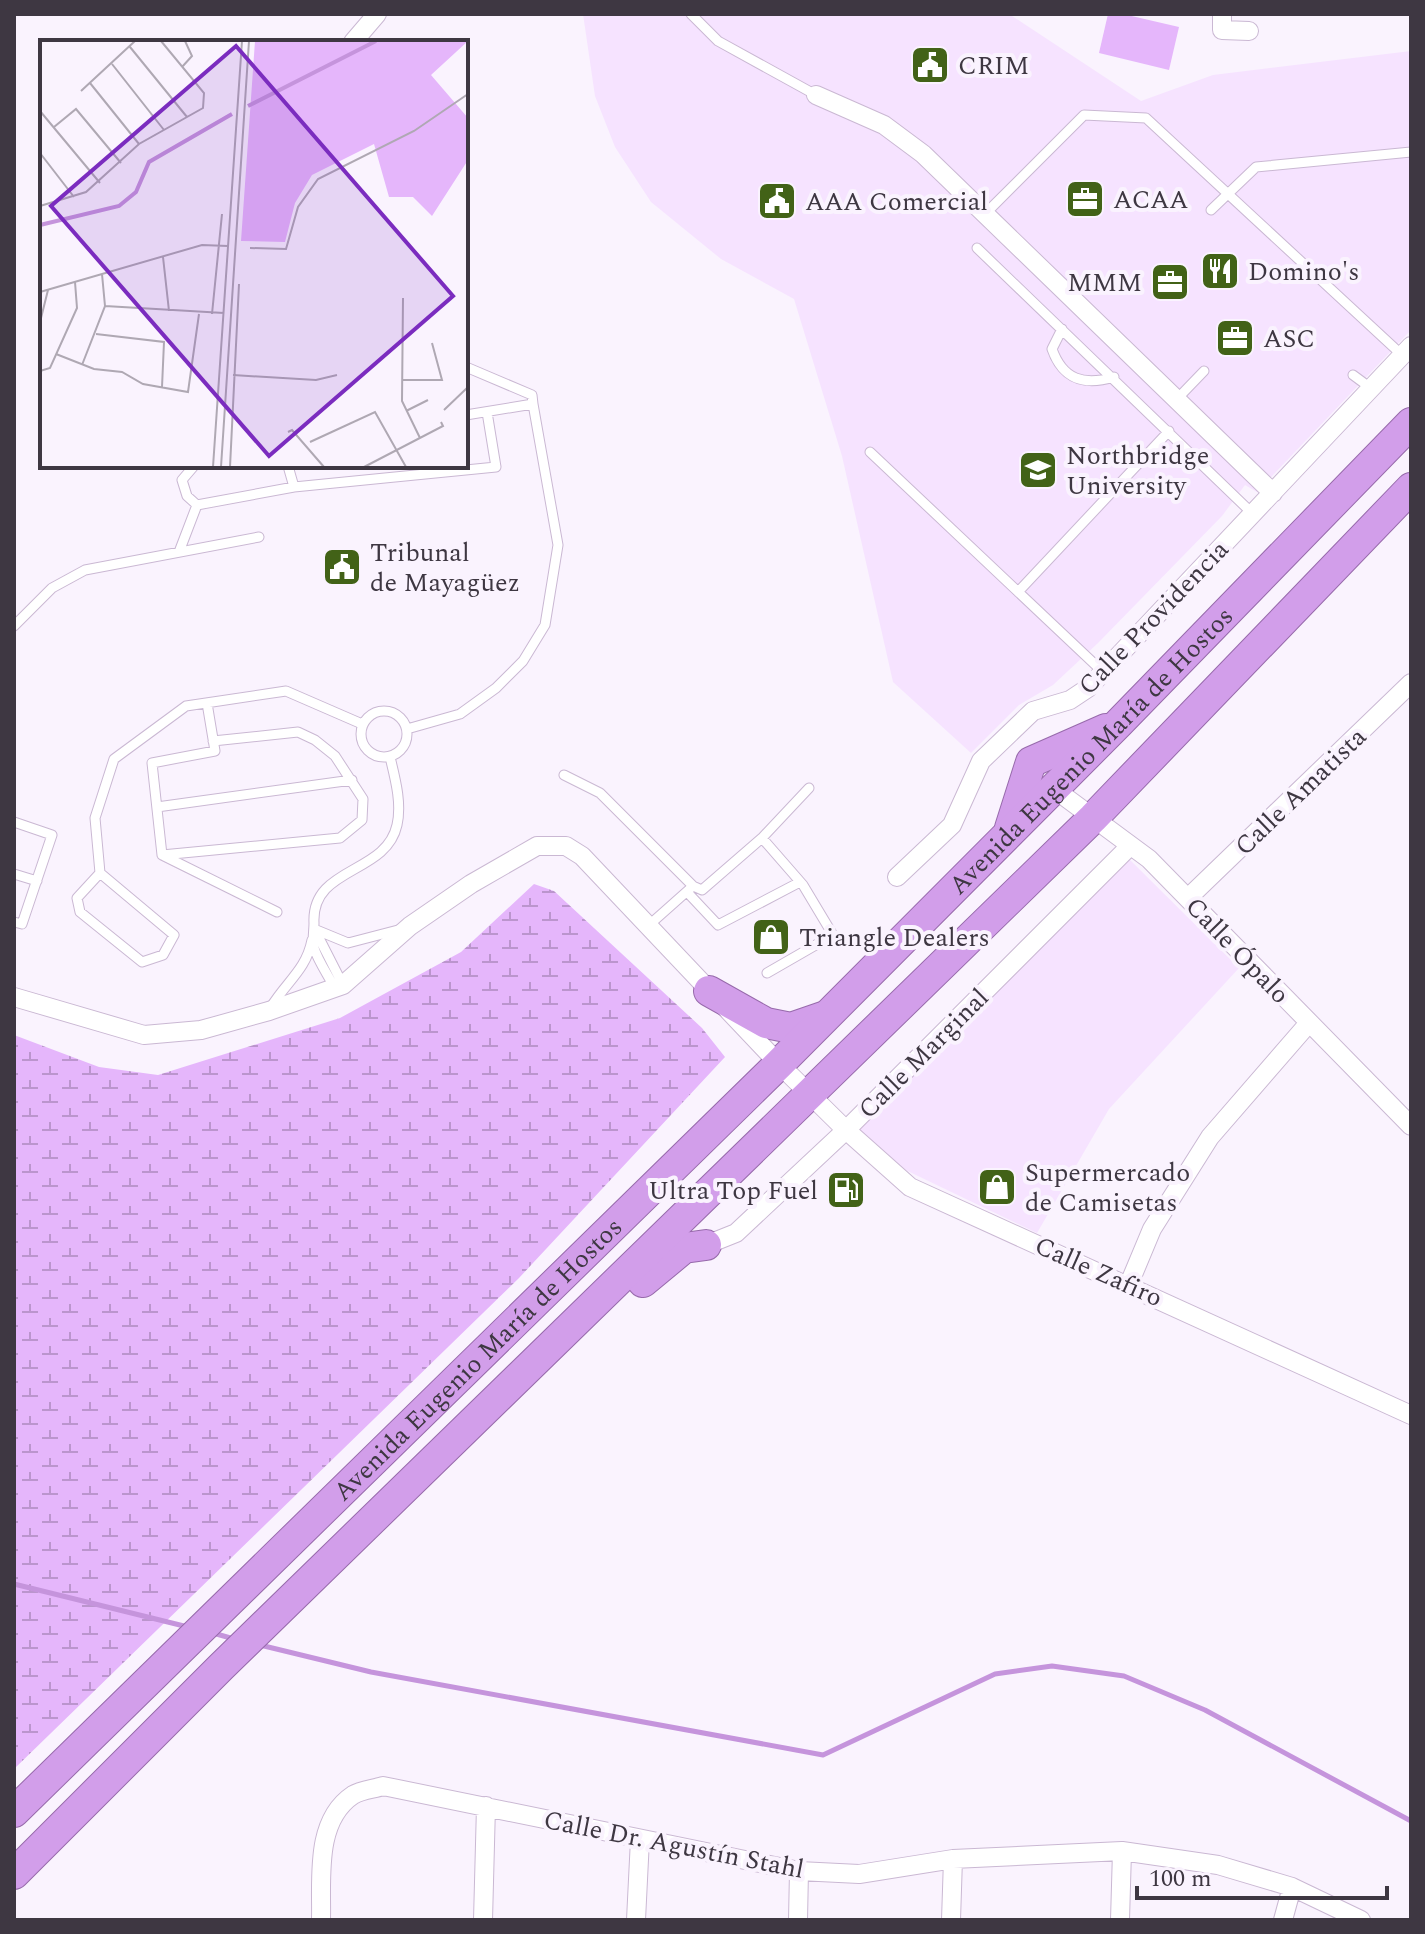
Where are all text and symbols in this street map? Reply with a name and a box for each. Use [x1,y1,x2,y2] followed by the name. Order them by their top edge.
[40,40,468,468] inset map
[909,44,951,86] public building icon: CRIM
[958,46,1029,86] place label: CRIM
[1064,178,1106,220] office icon: ACAA
[756,180,798,222] public building icon: AAA Comercial
[1113,180,1189,220] place label: ACAA
[805,182,988,222] place label: AAA Comercial
[1199,250,1241,292] restaurant icon: Domino's
[1248,252,1359,292] place label: Domino's
[1149,261,1191,303] office icon: MMM
[1067,263,1142,303] place label: MMM
[1214,317,1256,359] office icon: ASC
[1263,319,1315,359] place label: ASC
[1066,436,1209,506] place label: Northbridge University
[1017,449,1059,491] school or university icon: Northbridge University
[1069,531,1239,704] street label: Calle Providencia
[370,533,520,603] place label: Tribunal de Mayagüez
[321,546,363,588] public building icon: Tribunal de Mayagüez
[939,598,1243,905] street label: Avenida Eugenio María de Hostos
[1225,718,1376,865] street label: Calle Amatista
[1176,888,1299,1013] street label: Calle Ópalo
[750,916,792,958] shop icon: Triangle Dealers
[799,918,990,958] place label: Triangle Dealers
[849,979,998,1128] street label: Calle Marginal
[1025,1153,1190,1223] place label: Supermercado de Camisetas
[976,1166,1018,1208] shop icon: Supermercado de Camisetas
[825,1169,867,1211] fuel station icon: Ultra Top Fuel
[648,1171,818,1211] place label: Ultra Top Fuel
[324,1208,632,1511] street label: Avenida Eugenio María de Hostos
[1028,1226,1169,1318] street label: Calle Zafiro
[540,1800,807,1890] street label: Calle Dr. Agustín Stahl
[1137,1850,1387,1900] scale bar
[1149,1861,1212,1897] text: 100 m

